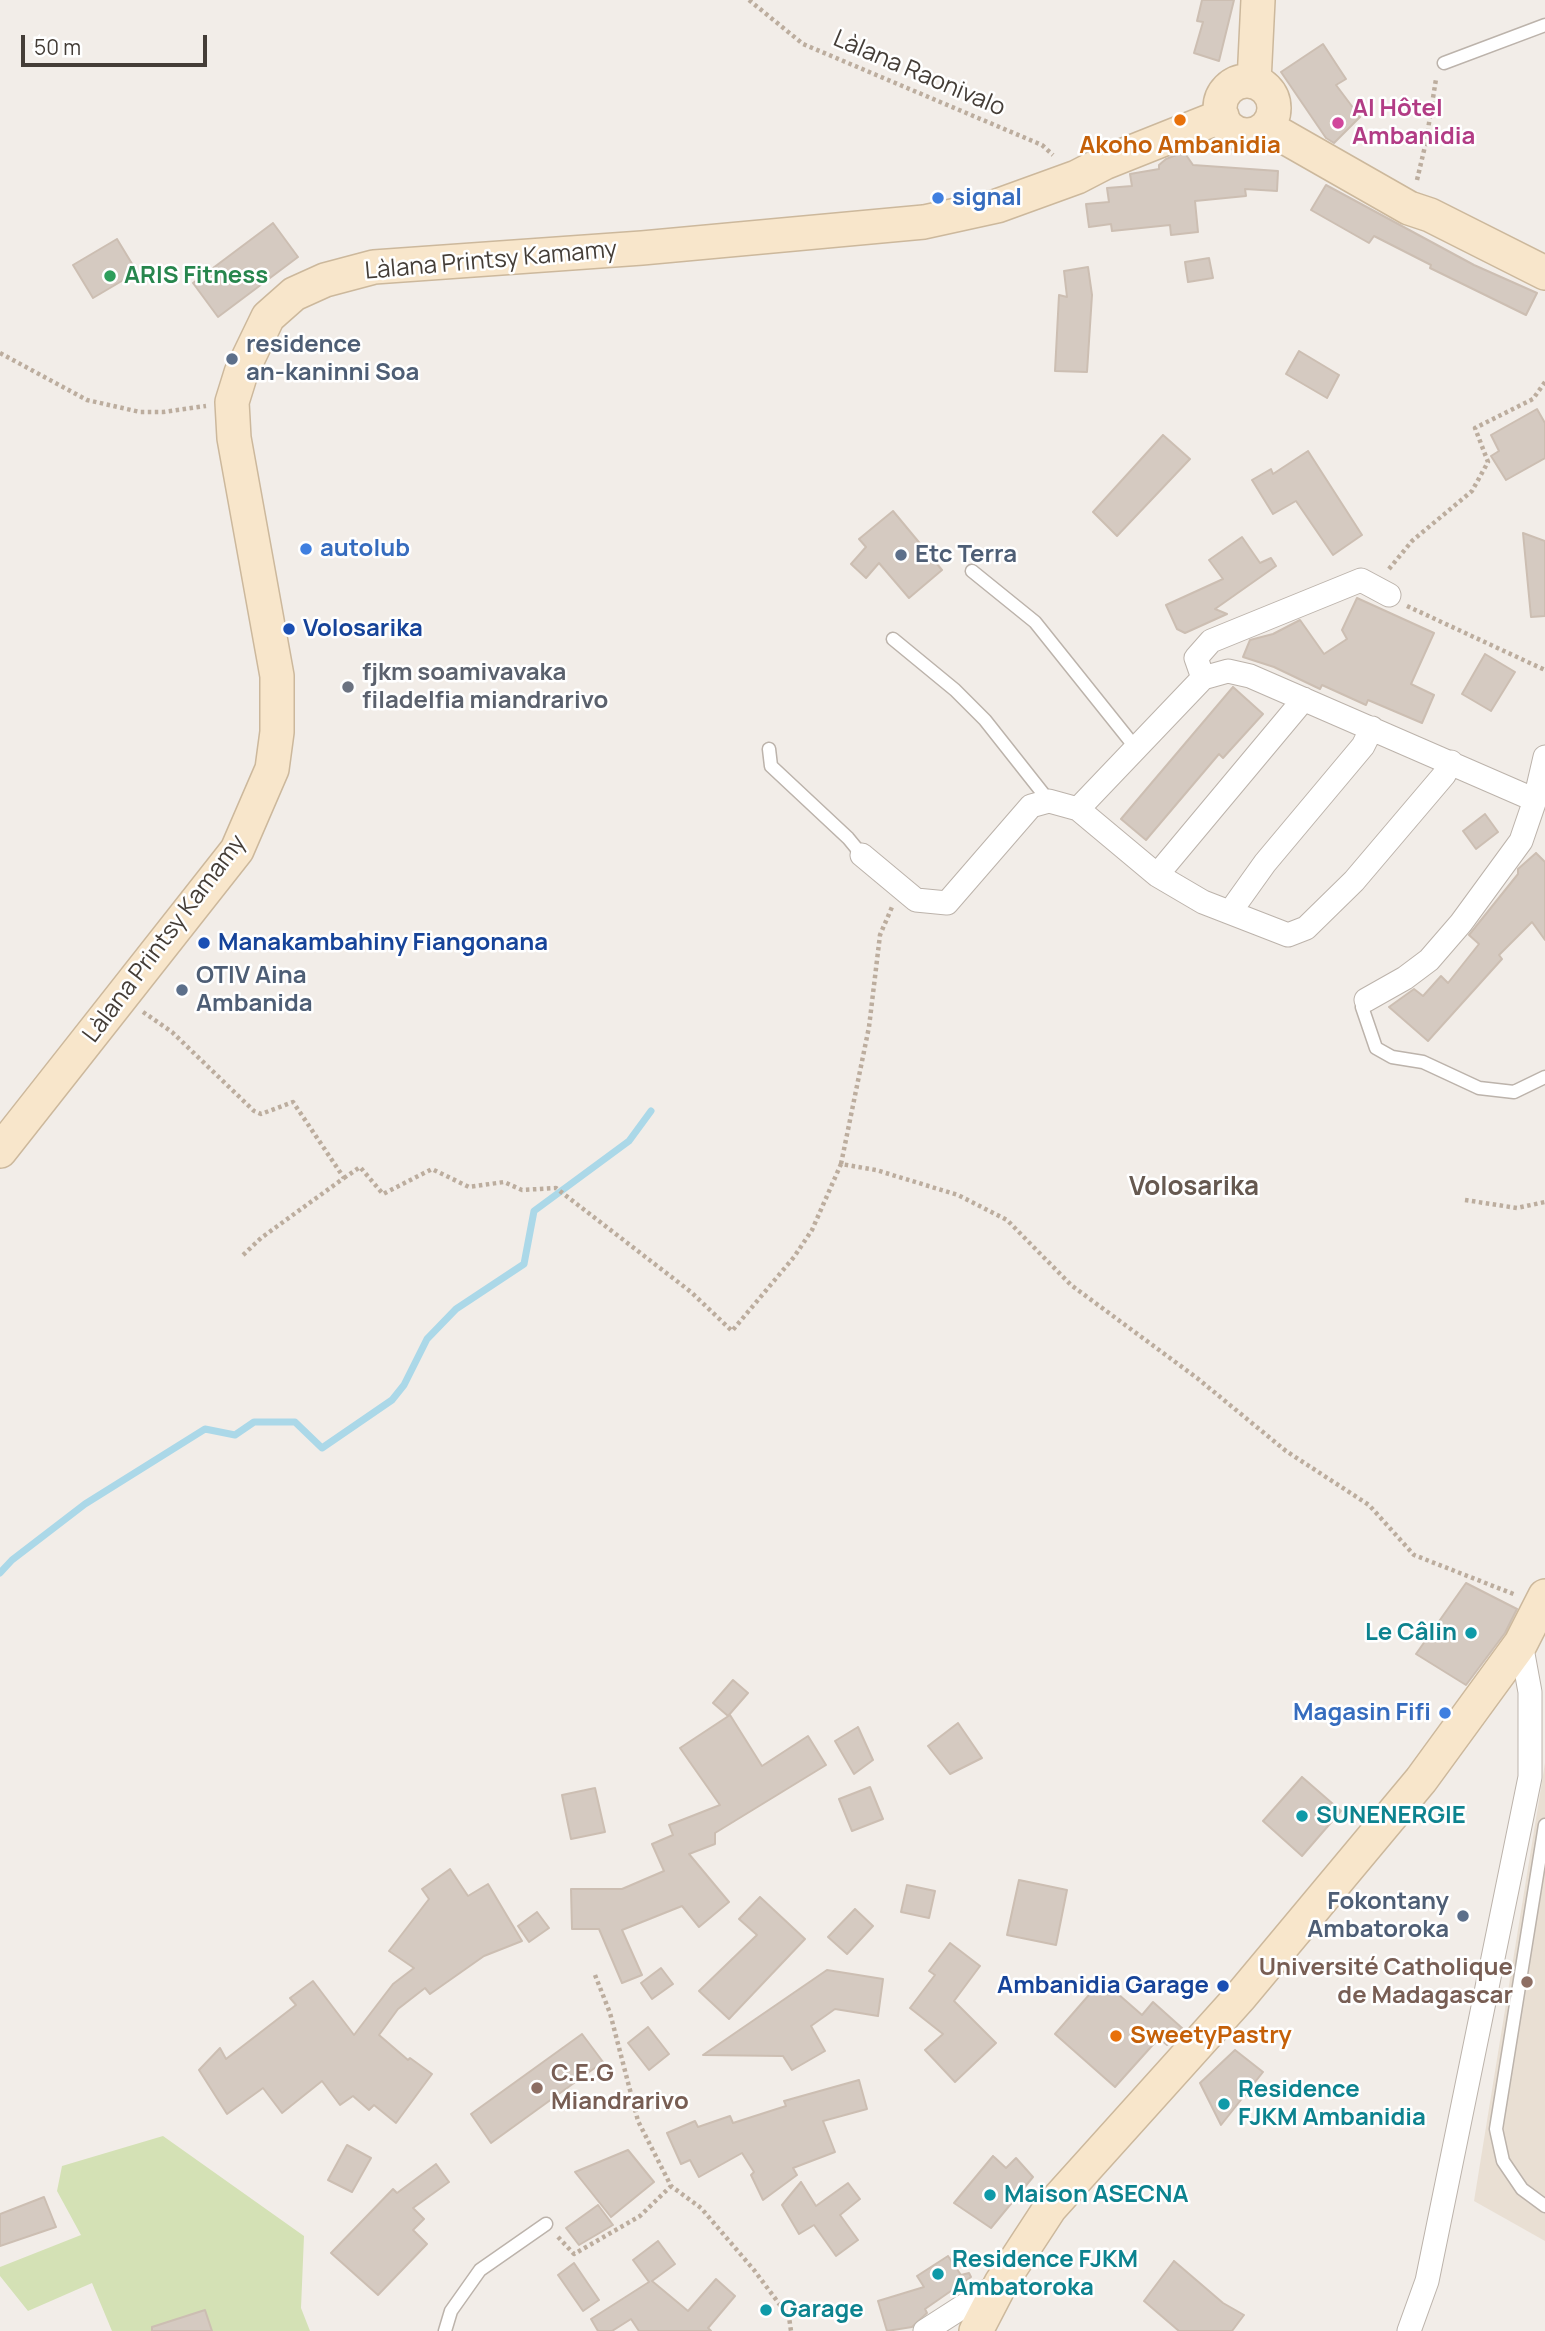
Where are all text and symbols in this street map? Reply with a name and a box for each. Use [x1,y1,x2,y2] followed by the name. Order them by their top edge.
[24,21,210,65] scale bar
[829,25,1009,123] street label: Làlana Raonivalo
[34,33,81,61] text: 50 m
[1352,95,1475,151] place label: Al Hôtel Ambanidia
[1172,112,1188,128] marker: Akoho Ambanidia
[1330,115,1346,131] marker: Al Hôtel Ambanidia
[1079,132,1281,160] place label: Akoho Ambanidia
[952,184,1022,212] place label: signal
[930,190,946,206] marker: signal
[364,236,618,286] street label: Làlana Printsy Kamamy
[124,262,268,290] place label: ARIS Fitness
[102,268,118,284] marker: ARIS Fitness
[246,331,419,387] place label: residence an-kaninni Soa
[224,351,240,367] marker: residence an-kaninni Soa
[320,535,410,563] place label: autolub
[298,541,314,557] marker: autolub
[915,541,1017,569] place label: Etc Terra
[893,547,909,563] marker: Etc Terra
[303,615,423,643] place label: Volosarika
[281,621,297,637] marker: Volosarika
[362,659,608,715] place label: fjkm soamivavaka filadelfia miandrarivo
[340,679,356,695] marker: fjkm soamivavaka filadelfia miandrarivo
[77,829,253,1049] street label: Làlana Printsy Kamamy
[218,929,548,957] place label: Manakambahiny Fiangonana
[196,935,212,951] marker: Manakambahiny Fiangonana
[196,962,313,1018] place label: OTIV Aina Ambanida
[174,982,190,998] marker: OTIV Aina Ambanida
[1129,1172,1259,1204] district label: Volosarika
[1365,1619,1457,1647] place label: Le Câlin
[1463,1625,1479,1641] marker: Le Câlin
[1293,1699,1431,1727] place label: Magasin Fifi
[1437,1705,1453,1721] marker: Magasin Fifi
[1316,1802,1466,1830] place label: SUNENERGIE
[1294,1808,1310,1824] marker: SUNENERGIE
[1307,1888,1449,1944] place label: Fokontany Ambatoroka
[1455,1908,1471,1924] marker: Fokontany Ambatoroka
[1259,1954,1513,2010] place label: Université Catholique de Madagascar
[997,1972,1209,2000] place label: Ambanidia Garage
[1519,1974,1535,1990] marker: Université Catholique de Madagascar
[1215,1978,1231,1994] marker: Ambanidia Garage
[1130,2022,1292,2050] place label: SweetyPastry
[1108,2028,1124,2044] marker: SweetyPastry
[551,2060,689,2116] place label: C.E.G Miandrarivo
[1238,2076,1426,2132] place label: Residence FJKM Ambanidia
[529,2080,545,2096] marker: C.E.G Miandrarivo
[1216,2096,1232,2112] marker: Residence FJKM Ambanidia
[1004,2181,1189,2209] place label: Maison ASECNA
[982,2187,998,2203] marker: Maison ASECNA
[952,2246,1138,2302] place label: Residence FJKM Ambatoroka
[930,2266,946,2282] marker: Residence FJKM Ambatoroka
[780,2296,864,2324] place label: Garage
[758,2302,774,2318] marker: Garage

